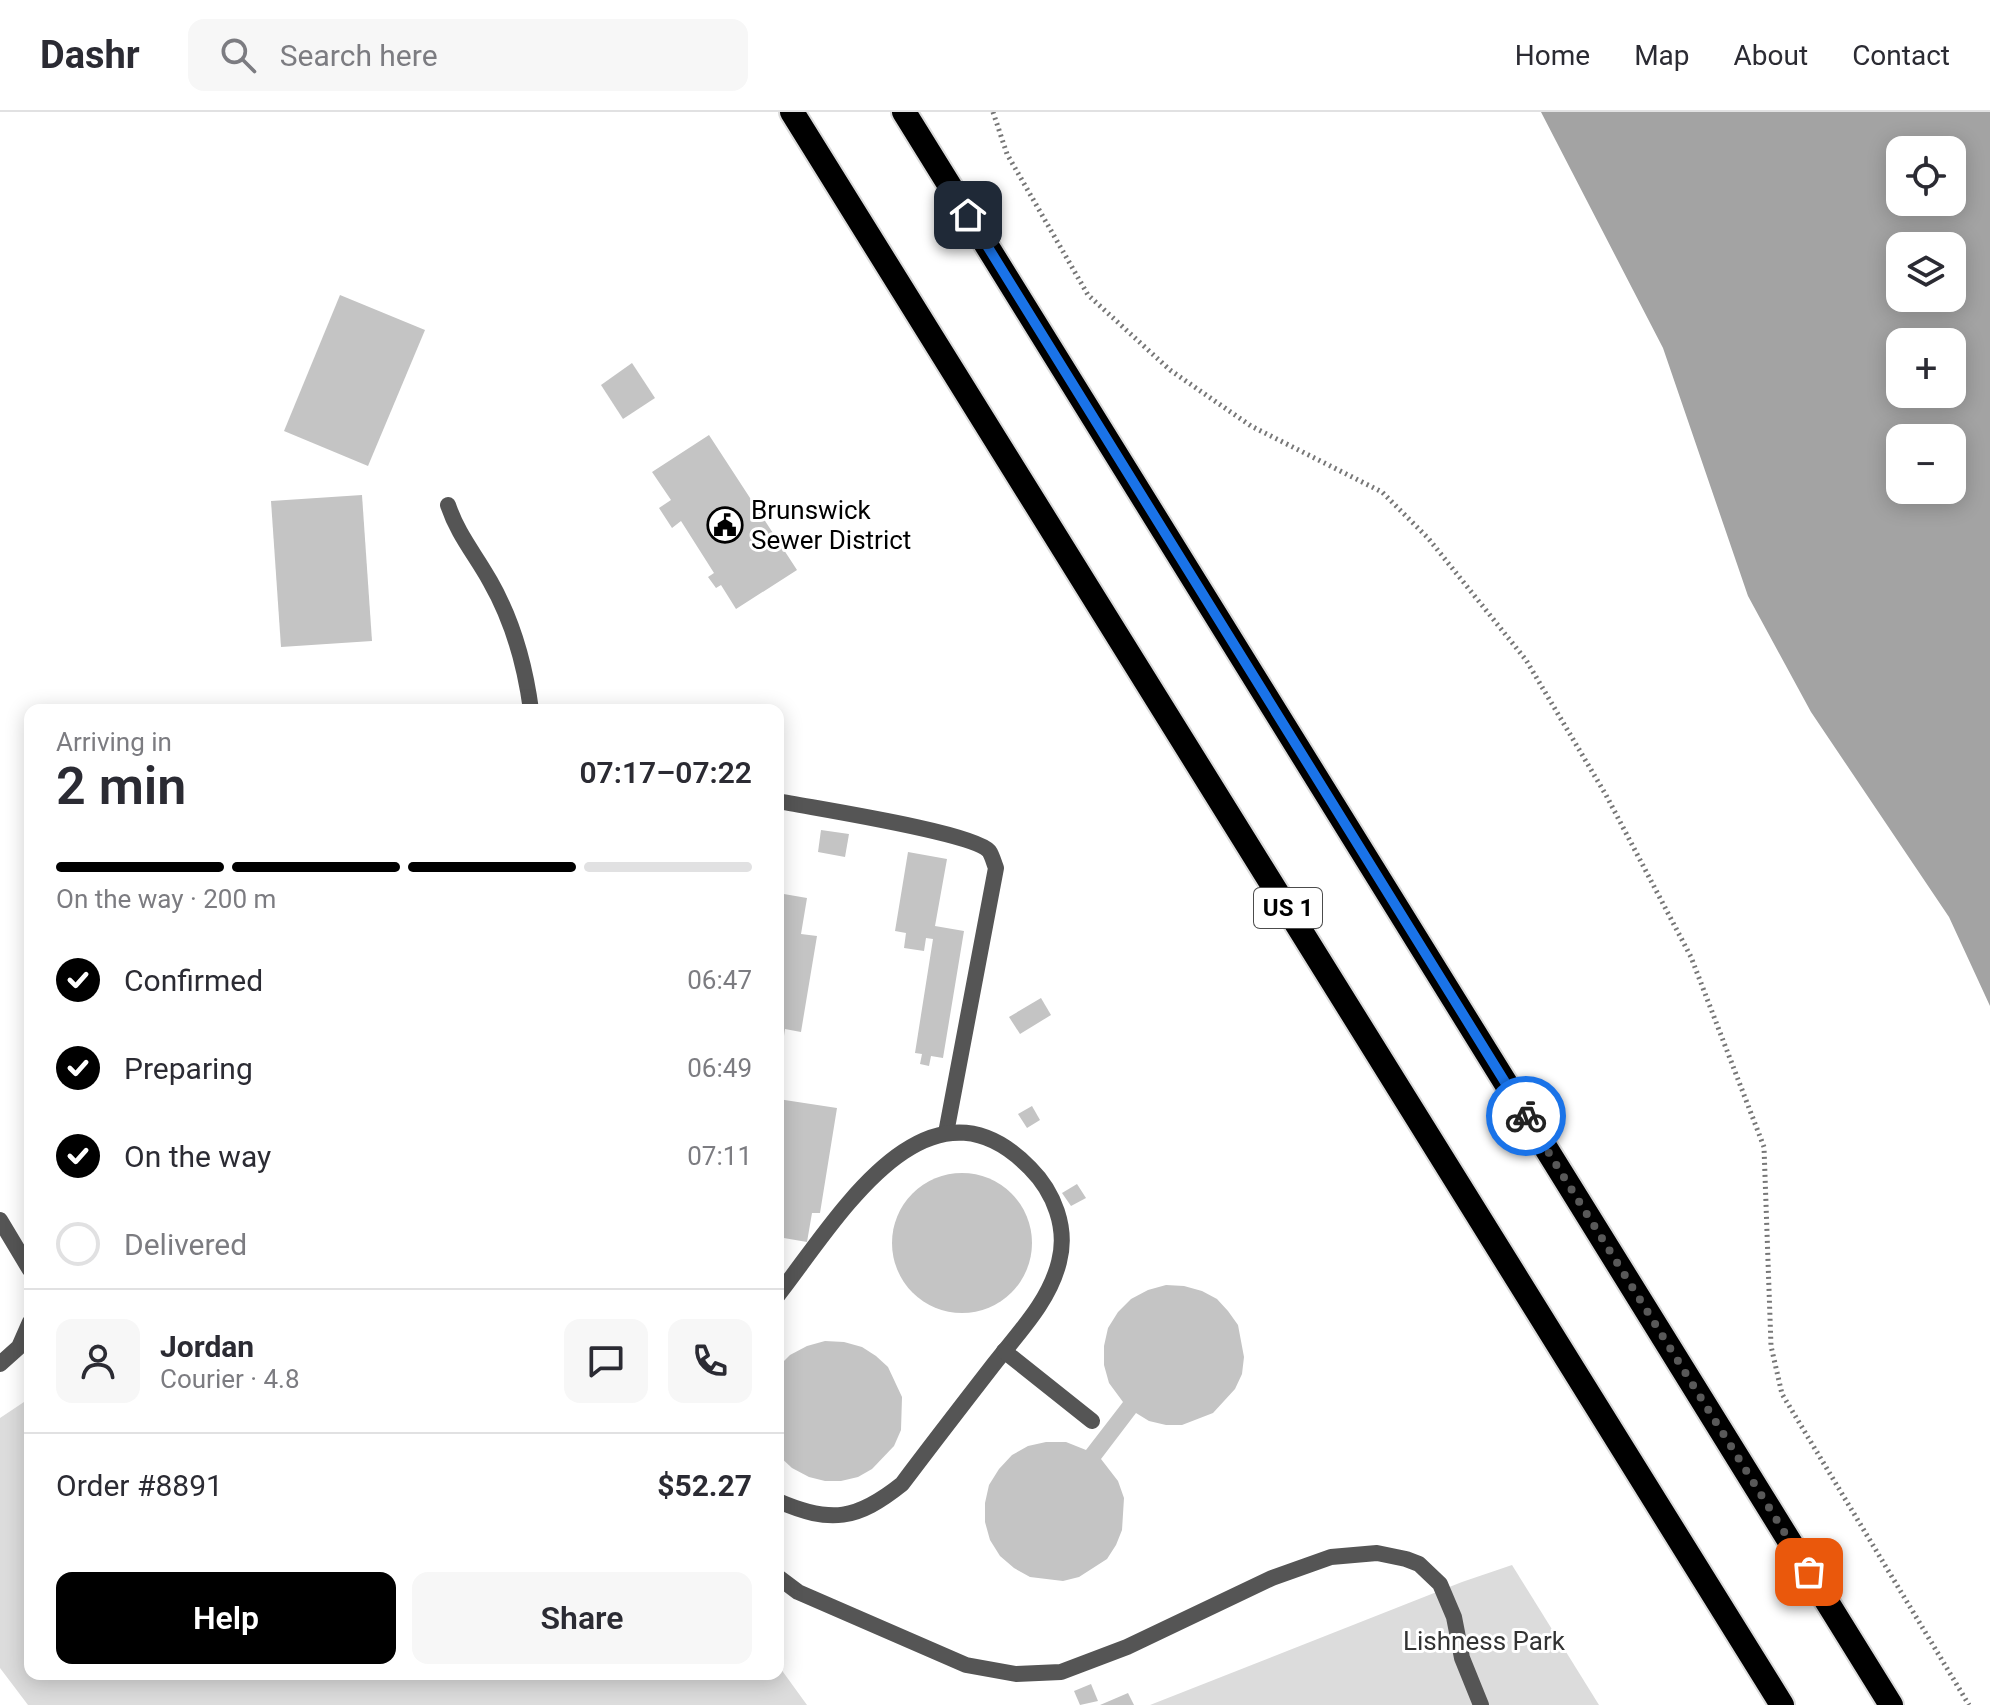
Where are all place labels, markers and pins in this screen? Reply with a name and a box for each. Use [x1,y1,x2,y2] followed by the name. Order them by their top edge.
[934,181,1002,249] pin
[751,495,911,555] place label: Brunswick Sewer District
[706,506,744,544] public building icon: Brunswick Sewer District
[1775,1538,1843,1606] pin

